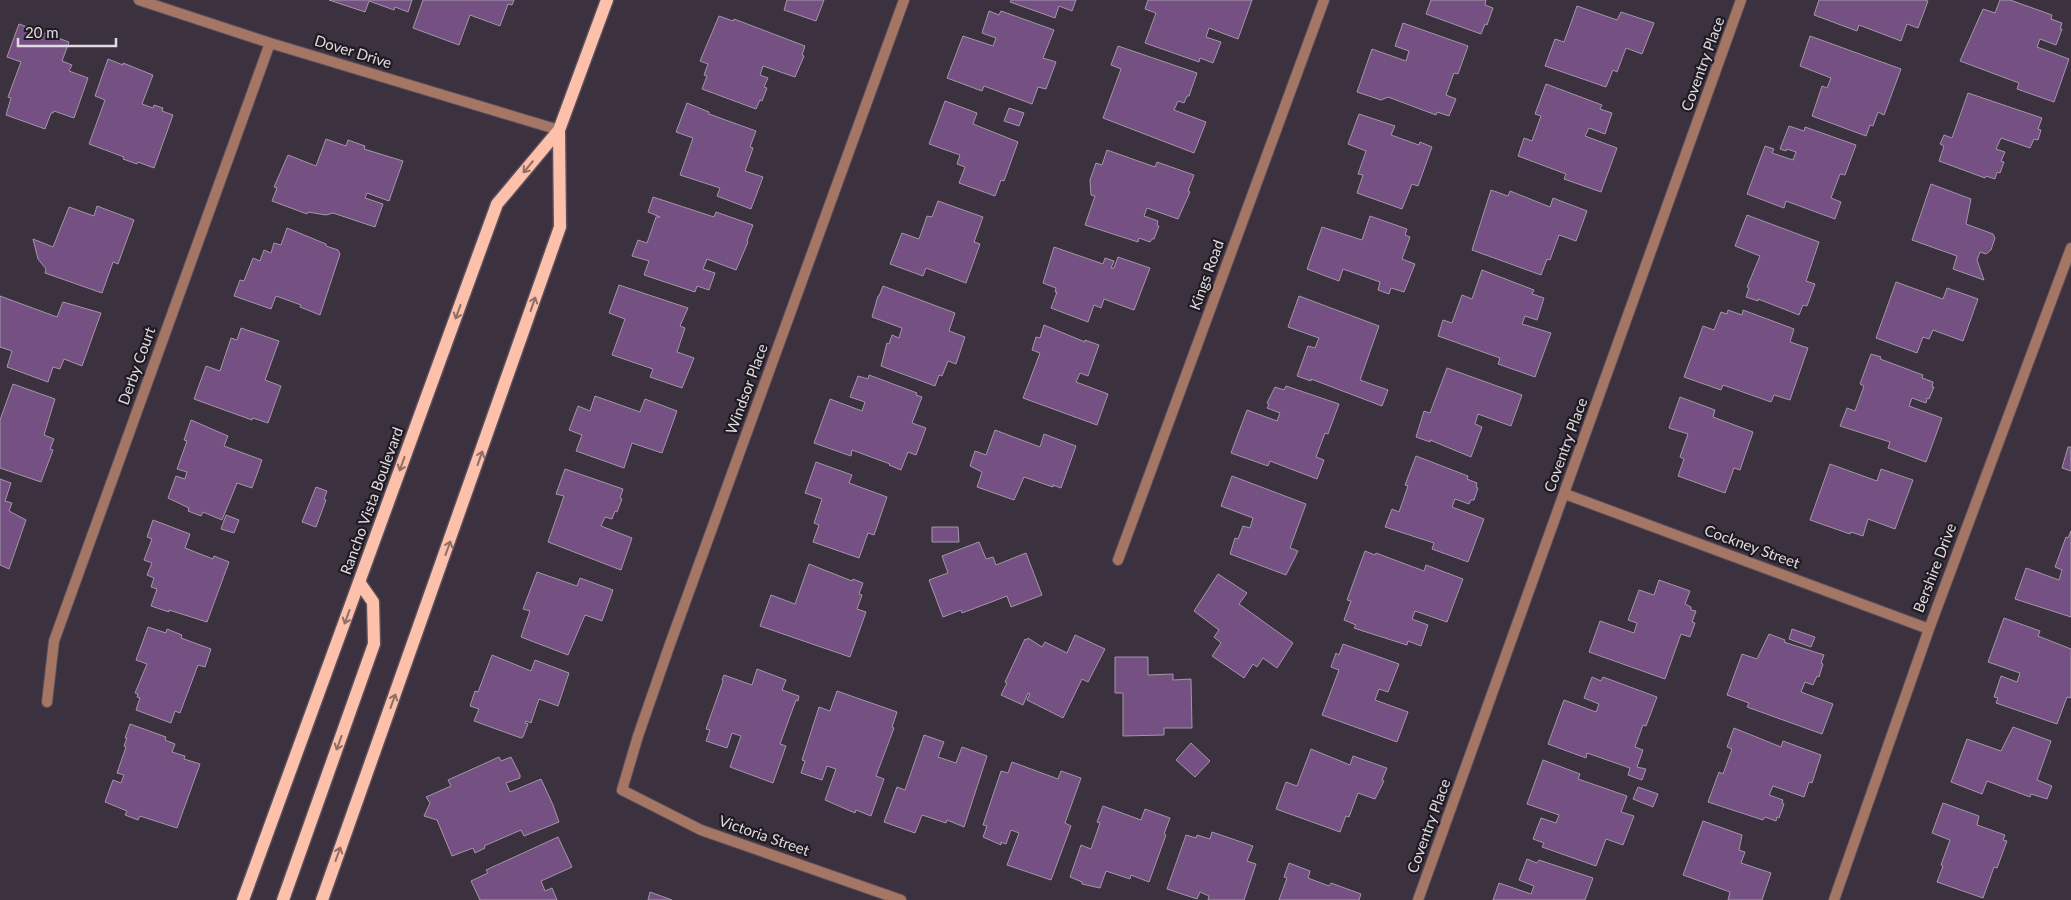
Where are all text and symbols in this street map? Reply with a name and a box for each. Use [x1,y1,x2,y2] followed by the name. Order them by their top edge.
[1677,14,1727,113] street label: Coventry Place
[18,15,115,47] scale bar
[25,23,59,41] text: 20 m
[313,31,394,71] street label: Dover Drive
[523,160,534,173] one-way arrow
[1185,237,1227,312] street label: Kings Road
[529,297,538,313] one-way arrow
[453,303,462,319] one-way arrow
[114,324,159,407] street label: Derby Court
[721,341,771,436] street label: Windsor Place
[1540,395,1590,494] street label: Coventry Place
[336,424,406,577] street label: Rancho Vista Boulevard
[475,450,485,466] one-way arrow
[397,456,406,471] one-way arrow
[1909,520,1959,615] street label: Bershire Drive
[1702,521,1803,572] street label: Cockney Street
[444,541,453,556] one-way arrow
[342,609,351,624] one-way arrow
[389,694,398,709] one-way arrow
[334,735,343,750] one-way arrow
[1403,776,1453,875] street label: Coventry Place
[717,811,813,859] street label: Victoria Street
[334,847,343,862] one-way arrow

